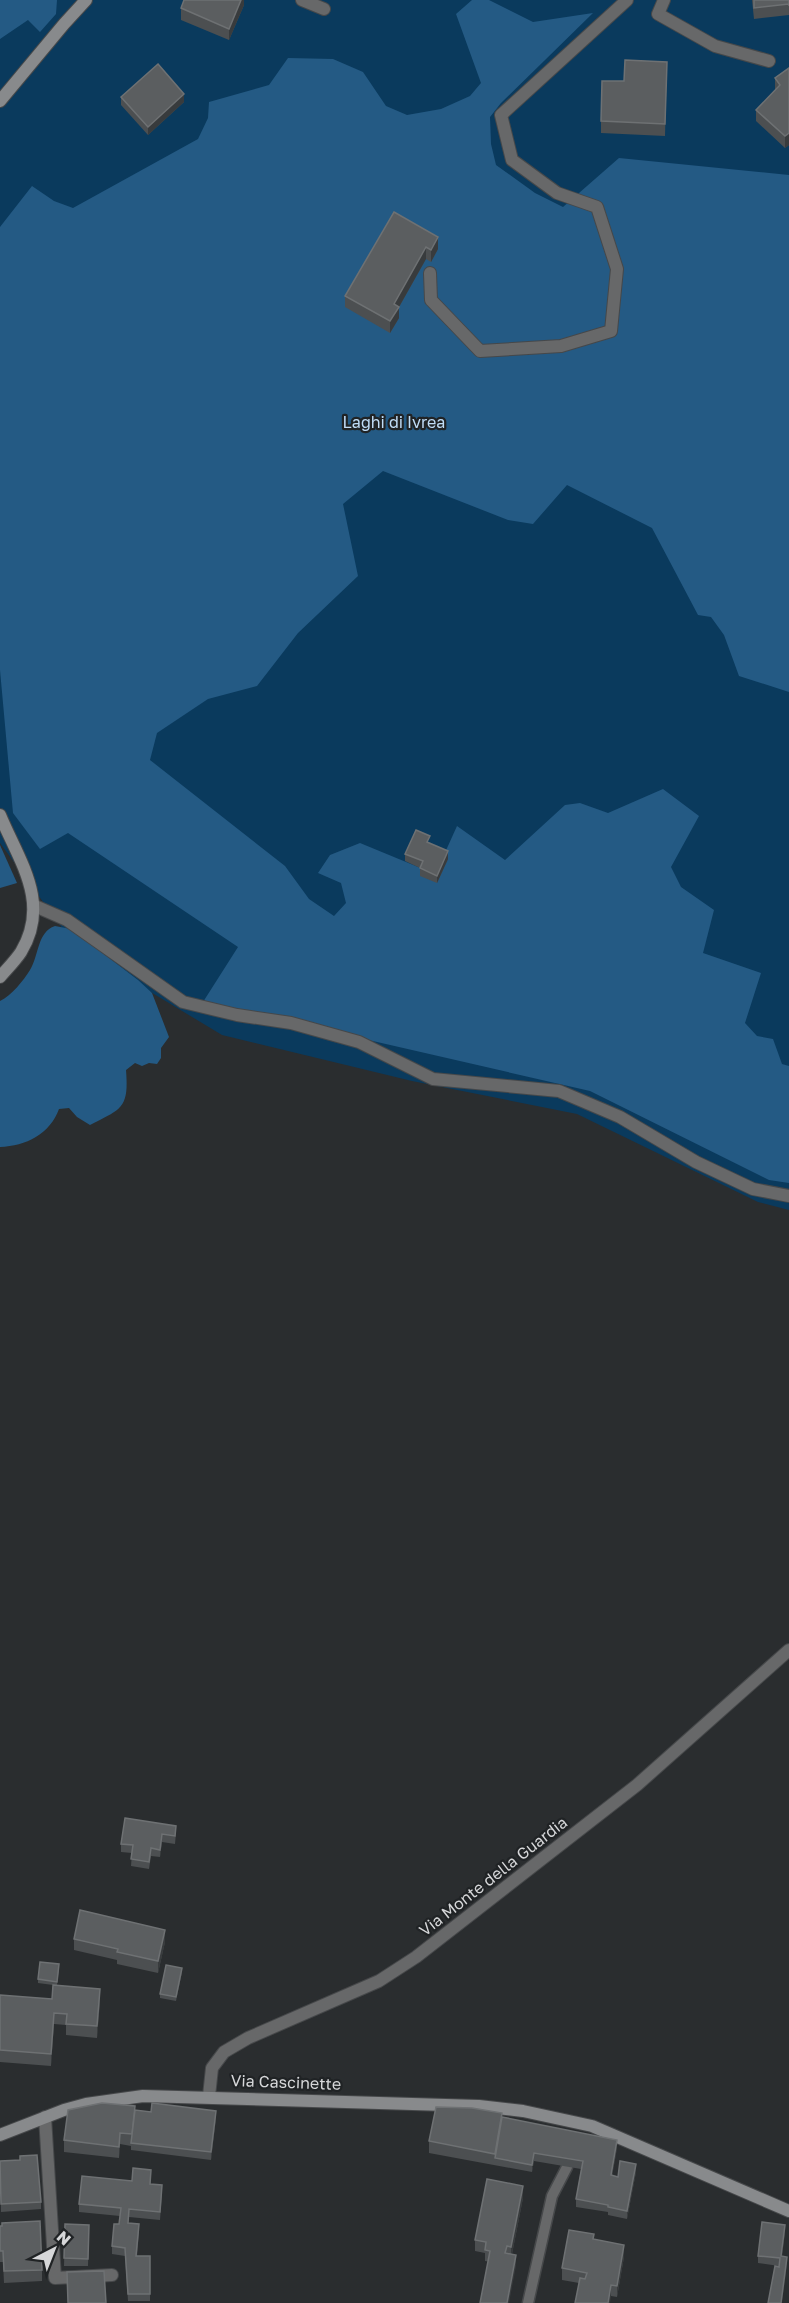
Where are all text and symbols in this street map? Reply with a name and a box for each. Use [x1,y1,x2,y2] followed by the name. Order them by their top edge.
[343,412,445,432] park label: Laghi di Ivrea
[415,1812,571,1940] street label: Via Monte della Guardia
[230,2070,342,2094] street label: Via Cascinette
[24,2219,84,2279] north arrow
[53,2226,75,2249] text: N

